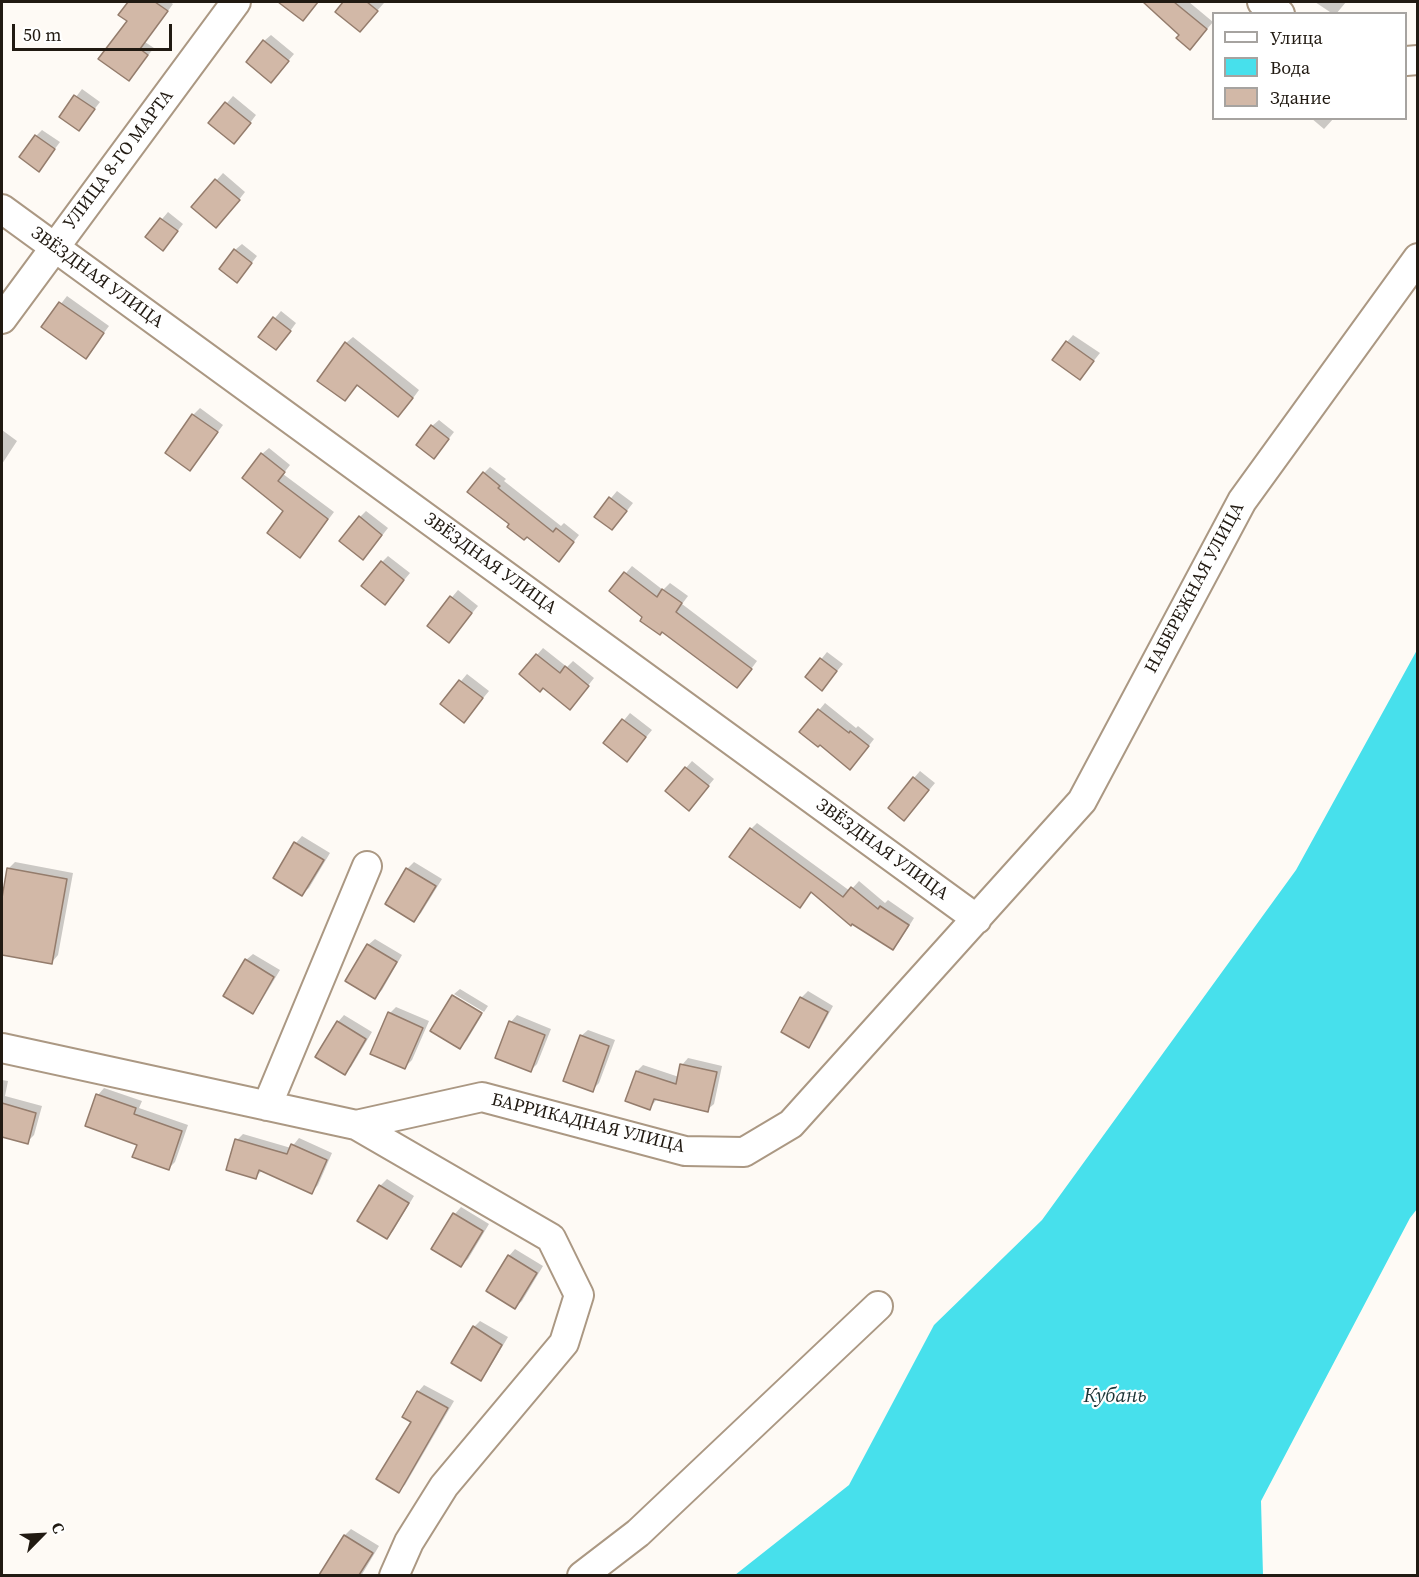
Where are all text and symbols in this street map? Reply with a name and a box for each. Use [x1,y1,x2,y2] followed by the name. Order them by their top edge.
[15,12,176,50] scale bar
[1212,12,1407,120] legend
[23,22,61,47] text: 50 m
[1270,25,1323,50] text: Улица
[1270,55,1310,80] text: Вода
[1270,85,1331,110] text: Здание
[59,86,179,234] street label: УЛИЦА 8-ГО МАРТА
[26,223,168,333] street label: ЗВЁЗДНАЯ УЛИЦА
[1141,499,1249,677] street label: НАБЕРЕЖНАЯ УЛИЦА
[419,509,561,619] street label: ЗВЁЗДНАЯ УЛИЦА
[811,795,953,905] street label: ЗВЁЗДНАЯ УЛИЦА
[489,1089,687,1159] street label: БАРРИКАДНАЯ УЛИЦА
[1084,1385,1146,1409] water label: Кубань
[12,1505,72,1565] north arrow
[46,1519,71,1537] text: С

